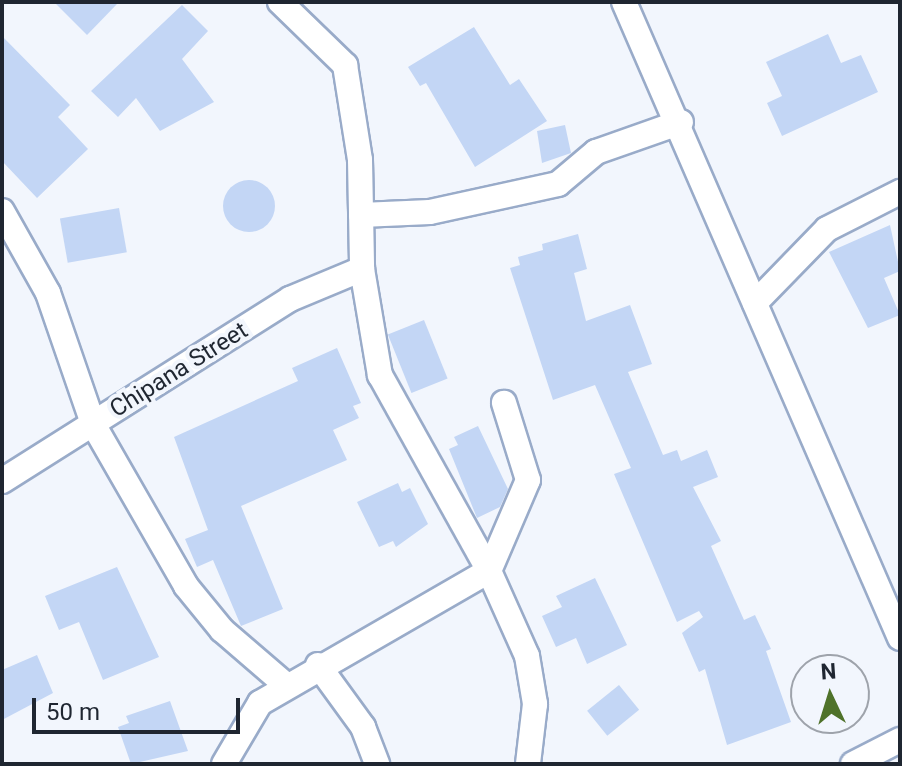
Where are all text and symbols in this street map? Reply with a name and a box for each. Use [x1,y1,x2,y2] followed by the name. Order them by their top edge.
[105,316,253,424] street label: Chipana Street
[790,654,870,734] north arrow
[820,659,837,685] text: N
[36,682,244,732] scale bar
[46,698,100,726] text: 50 m

